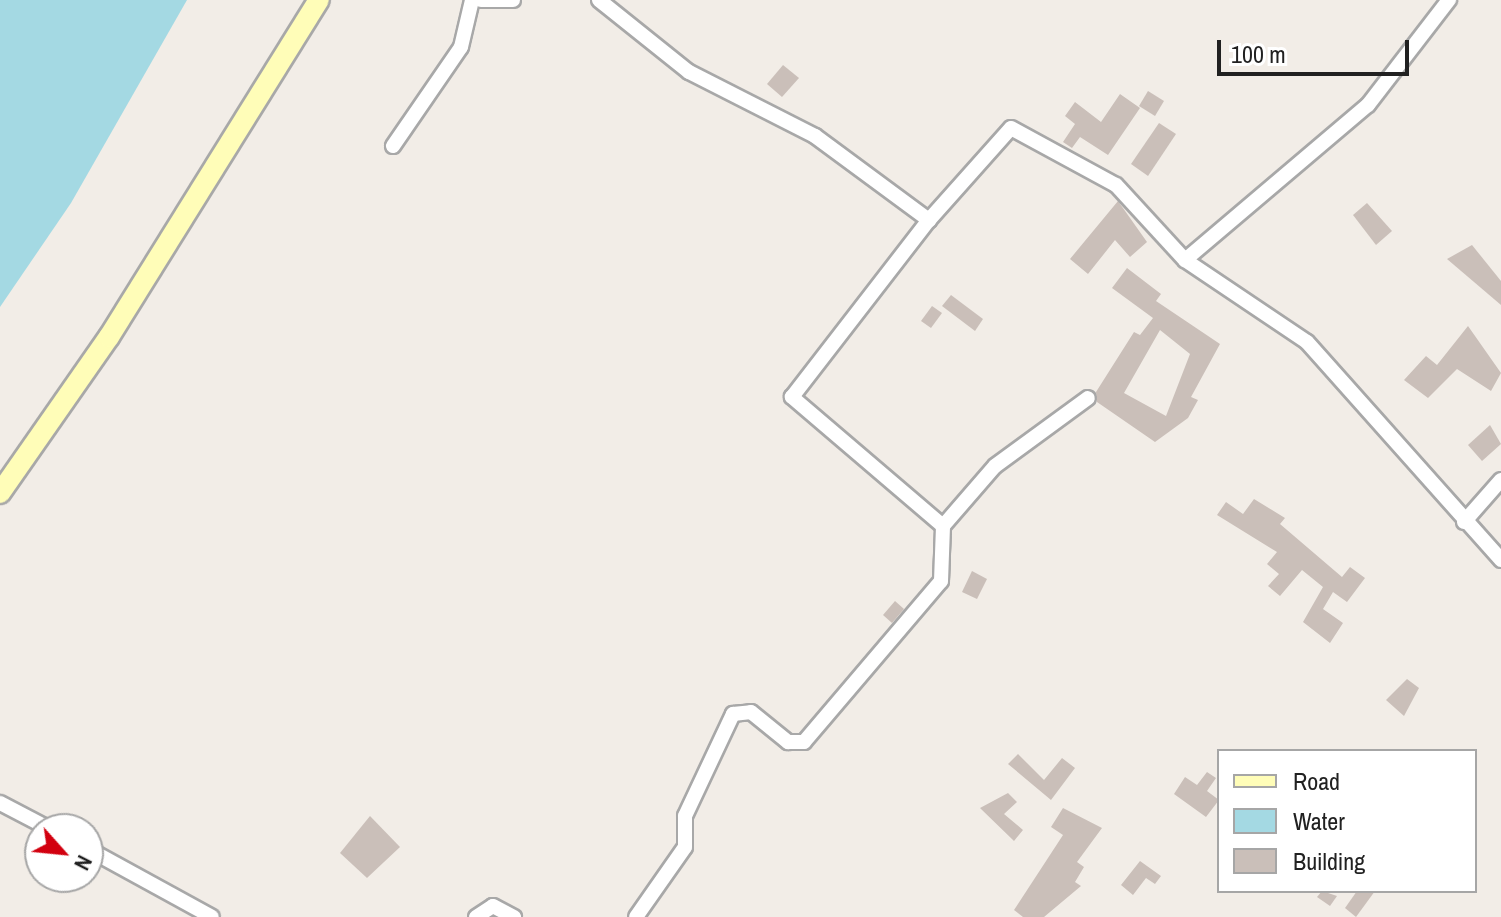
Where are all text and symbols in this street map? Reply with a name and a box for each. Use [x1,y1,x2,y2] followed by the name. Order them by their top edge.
[1221,24,1413,74] scale bar
[1231,38,1286,70] text: 100 m
[1217,749,1477,893] legend
[1293,765,1340,797] text: Road
[1293,805,1345,837] text: Water
[24,813,104,893] north arrow
[1293,845,1365,877] text: Building
[67,850,100,876] text: N

